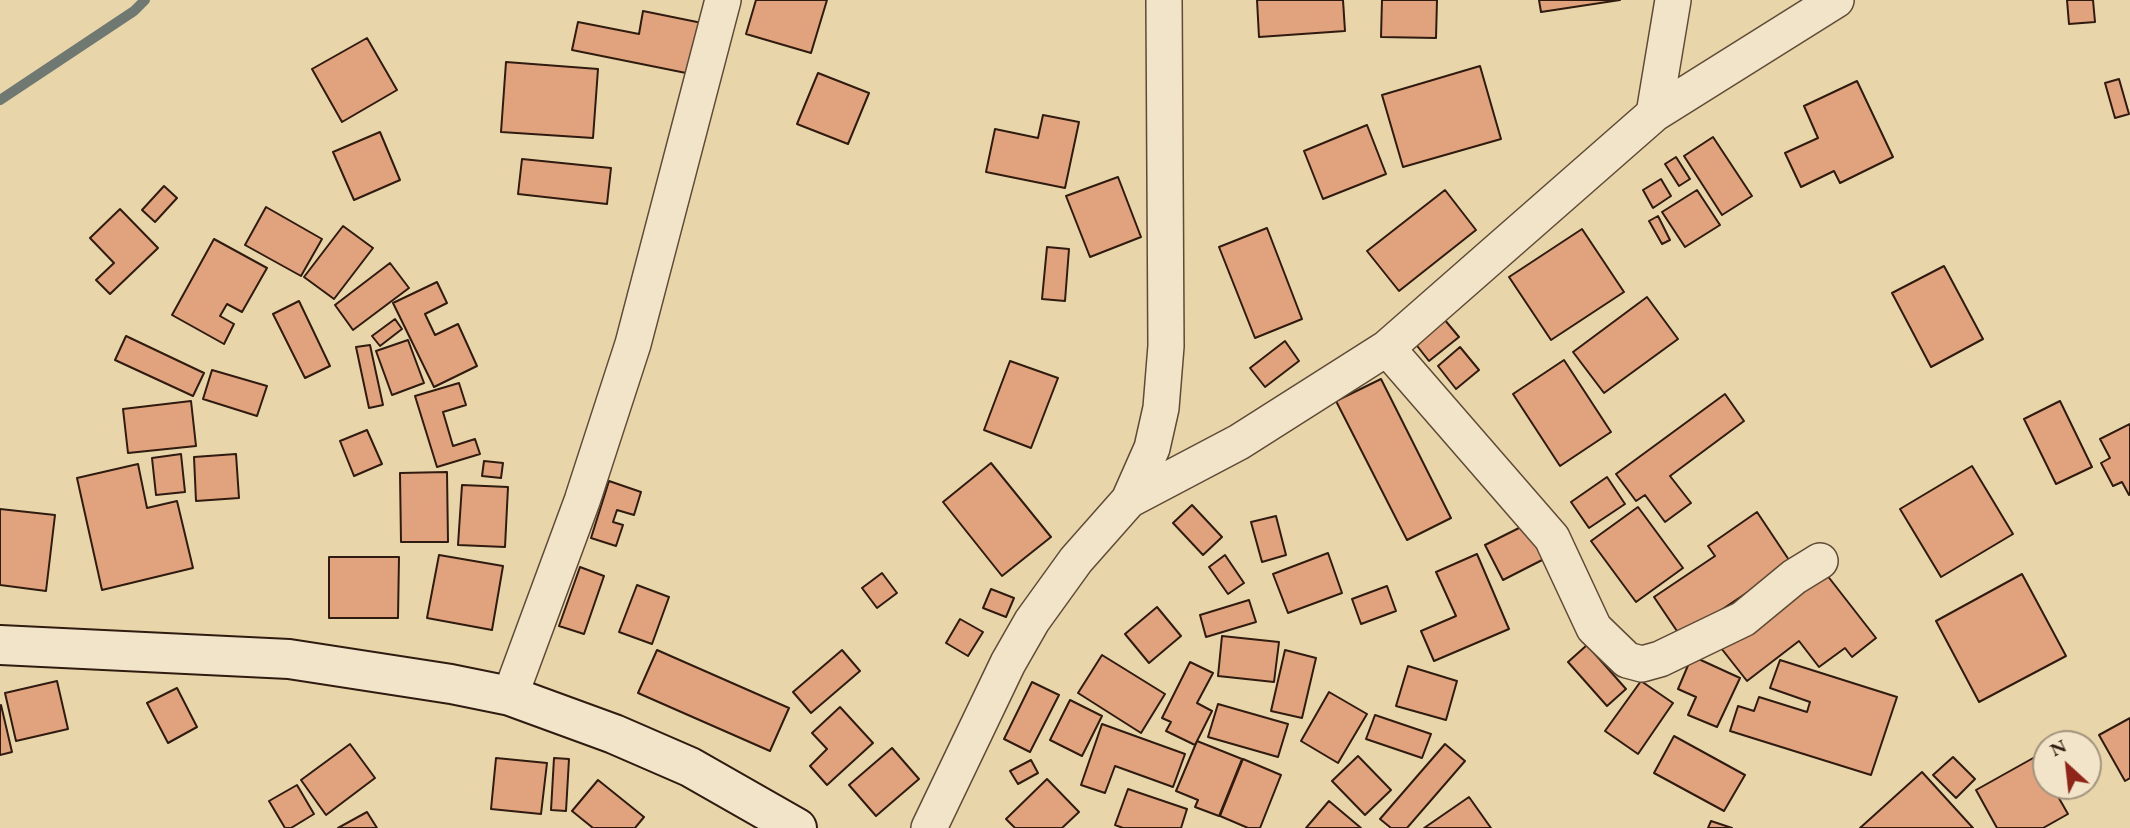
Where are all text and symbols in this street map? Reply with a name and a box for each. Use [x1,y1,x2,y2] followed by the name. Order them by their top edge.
[2032,730,2102,800] north arrow
[2046,733,2071,762] text: N

